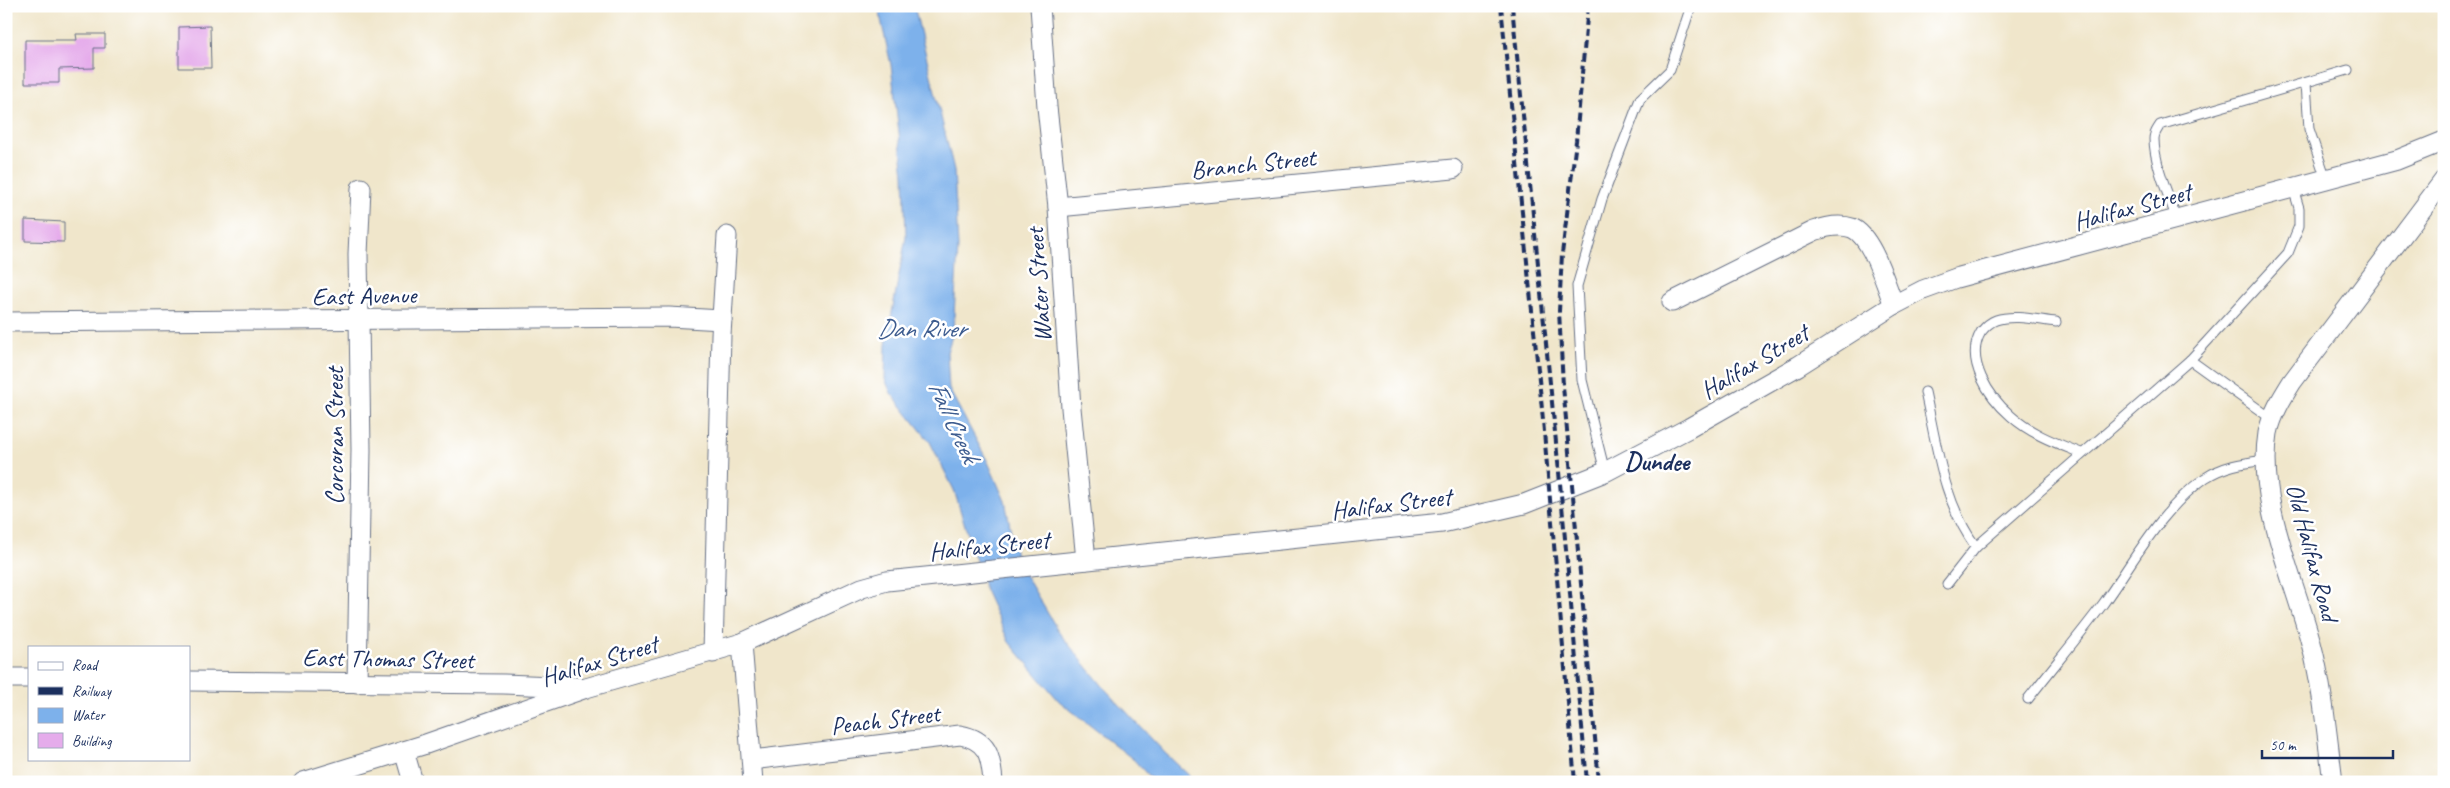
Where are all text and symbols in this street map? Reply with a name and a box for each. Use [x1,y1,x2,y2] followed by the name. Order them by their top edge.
[1189,141,1320,186] street label: Branch Street
[2070,175,2198,238] street label: Halifax Street
[1019,224,1059,343] street label: Water Street
[311,279,418,313] street label: East Avenue
[877,312,970,345] water label: Dan River
[1695,315,1818,407] street label: Halifax Street
[319,364,351,505] street label: Corcoran Street
[920,375,989,471] water label: Fall Creek
[1625,445,1692,478] district label: Dundee
[1329,480,1457,527] street label: Halifax Street
[2278,480,2347,628] street label: Old Halifax Road
[928,523,1054,568] street label: Halifax Street
[537,627,665,694] street label: Halifax Street
[302,642,477,677] street label: East Thomas Street
[28,646,190,760] legend
[72,656,99,675] text: Road
[72,682,113,701] text: Railway
[829,697,944,743] street label: Peach Street
[72,706,106,725] text: Water
[2262,728,2394,760] scale bar
[72,732,112,751] text: Building
[2270,736,2297,755] text: 50 m

